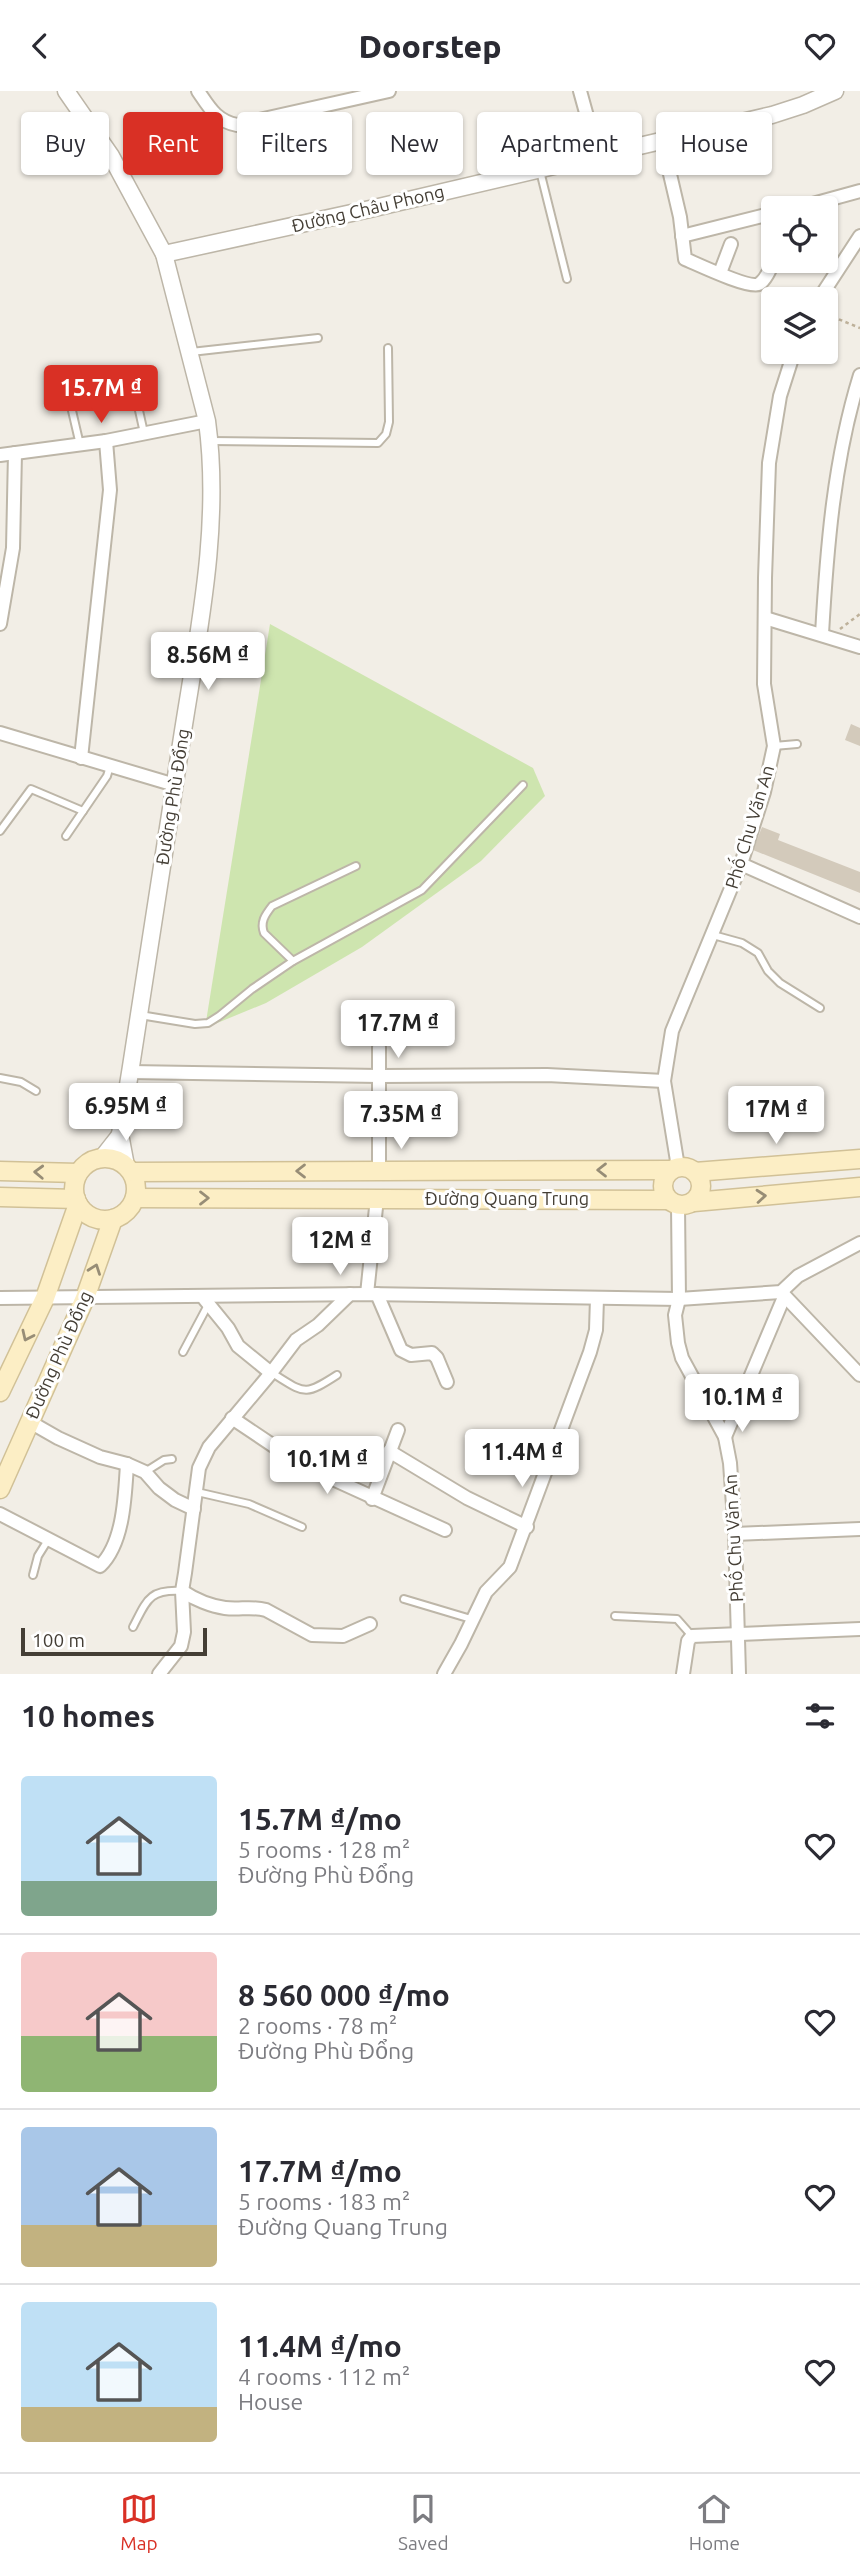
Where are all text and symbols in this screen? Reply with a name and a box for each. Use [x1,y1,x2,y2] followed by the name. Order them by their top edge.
[21,27,59,65] icon: back
[801,27,839,65] icon: heart
[358,28,502,64] text: Doorstep
[21,112,109,175] chip: Buy
[123,112,223,175] chip: Rent
[237,112,352,175] chip: Filters
[366,112,463,175] chip: New
[477,112,642,175] chip: Apartment
[656,112,772,175] chip: House
[289,181,446,235] street label: Đường Châu Phong
[761,196,838,364] map controls
[761,196,838,273] button: locate
[761,287,838,364] button: layers
[36,365,166,425] pin: 15.7M ₫
[60,375,142,400] text: 15.7M ₫
[143,633,273,692] pin: 8.56M ₫
[167,642,249,667] text: 8.56M ₫
[151,727,193,867] street label: Đường Phù Đổng
[718,762,777,891] street label: Phố Chu Văn An
[333,1000,463,1060] pin: 17.7M ₫
[357,1010,439,1035] text: 17.7M ₫
[61,1083,191,1143] pin: 6.95M ₫
[727,1087,825,1146] pin: 17M ₫
[336,1091,466,1151] pin: 7.35M ₫
[85,1093,167,1118] text: 6.95M ₫
[744,1096,808,1121] text: 17M ₫
[360,1101,442,1126] text: 7.35M ₫
[597,1162,607,1178] one-way arrow
[296,1163,306,1179] one-way arrow
[33,1164,44,1180] one-way arrow
[425,1188,589,1209] street label: Đường Quang Trung
[756,1188,767,1203] one-way arrow
[199,1190,209,1206] one-way arrow
[291,1217,389,1277] pin: 12M ₫
[308,1227,372,1252] text: 12M ₫
[87,1264,101,1276] one-way arrow
[21,1288,95,1422] street label: Đường Phù Đổng
[21,1329,35,1341] one-way arrow
[677,1375,807,1434] pin: 10.1M ₫
[701,1384,783,1409] text: 10.1M ₫
[457,1429,587,1489] pin: 11.4M ₫
[262,1437,392,1496] pin: 10.1M ₫
[481,1439,563,1464] text: 11.4M ₫
[286,1446,368,1471] text: 10.1M ₫
[717,1474,746,1603] street label: Phố Chu Văn An
[21,1625,206,1657] scale bar
[32,1629,85,1651] text: 100 m
[801,1697,839,1735] icon: filters
[21,1699,155,1733] text: 10 homes
[238,1802,402,1836] text: 15.7M ₫/mo
[77,1804,161,1888] icon: home
[801,1827,839,1865] icon: heart
[238,1837,410,1862] text: 5 rooms · 128 m²
[238,1862,414,1887] text: Đường Phù Đổng
[238,1978,450,2012] text: 8 560 000 ₫/mo
[77,1980,161,2064] icon: home
[801,2003,839,2041] icon: heart
[238,2013,397,2038] text: 2 rooms · 78 m²
[238,2038,414,2063] text: Đường Phù Đổng
[238,2154,402,2188] text: 17.7M ₫/mo
[77,2155,161,2239] icon: home
[801,2178,839,2216] icon: heart
[238,2189,410,2214] text: 5 rooms · 183 m²
[238,2214,448,2239] text: Đường Quang Trung
[238,2329,402,2363] text: 11.4M ₫/mo
[77,2330,161,2414] icon: home
[801,2353,839,2391] icon: heart
[238,2364,410,2389] text: 4 rooms · 112 m²
[238,2389,303,2414] text: House
[120,2490,158,2554] tab: Map
[398,2490,449,2554] tab: Saved
[689,2490,740,2554] tab: Home

